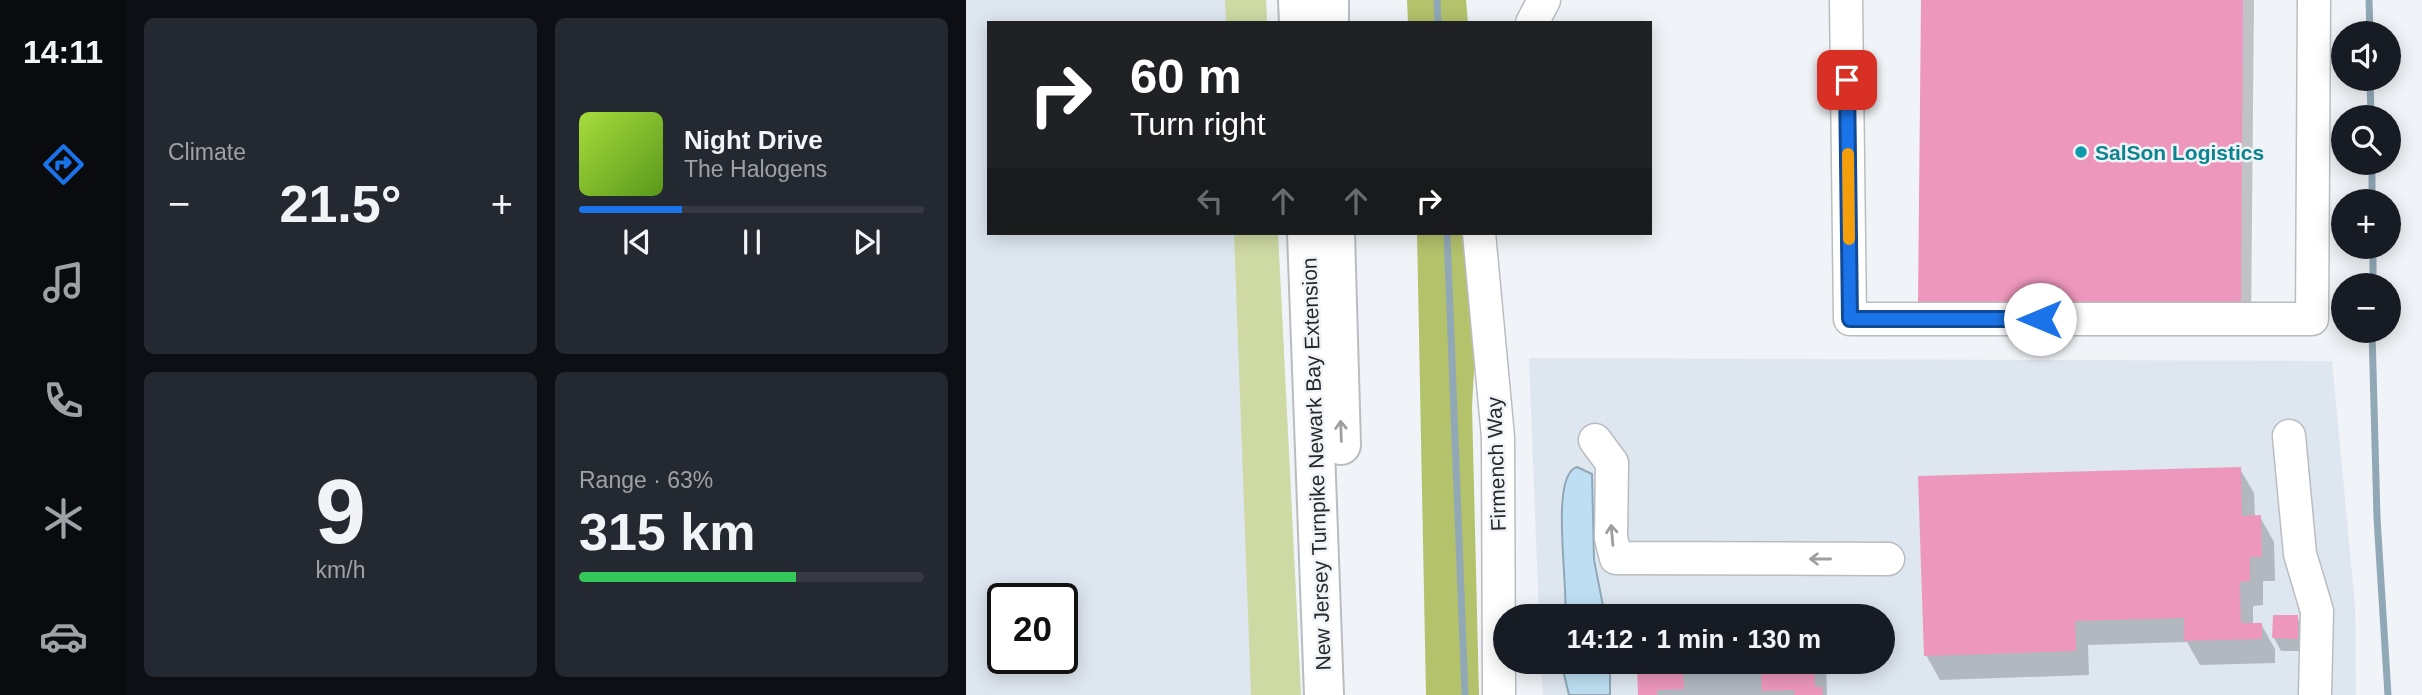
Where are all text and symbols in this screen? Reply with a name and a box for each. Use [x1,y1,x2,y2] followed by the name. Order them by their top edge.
[2331,21,2401,343] map controls
[2331,21,2401,91] button: sound
[23,34,103,70] text: 14:11
[1015,49,1106,140] icon: right
[1130,49,1242,103] text: 60 m
[1817,50,1877,110] pin
[1828,61,1866,99] icon: arrive
[2331,105,2401,175] button: search
[1130,106,1266,142] text: Turn right
[684,125,823,155] text: Night Drive
[168,139,246,165] text: Climate
[39,140,88,189] icon: directions
[2095,141,2264,164] place label: SalSon Logistics
[2073,144,2089,160] marker: SalSon Logistics
[684,156,827,182] text: The Halogens
[279,175,402,233] text: 21.5°
[1191,182,1229,220] icon: left
[1264,182,1302,220] icon: ahead
[1337,182,1375,220] icon: ahead
[1410,182,1448,220] icon: right
[168,183,190,225] text: −
[491,183,513,225] text: +
[2331,189,2401,259] button: +
[618,223,656,261] icon: previous
[733,223,771,261] icon: pause
[848,223,886,261] icon: next
[1297,257,1335,671] street label: New Jersey Turnpike Newark Bay Extension
[39,258,88,307] icon: music
[2331,273,2401,343] button: −
[2003,282,2077,356] position arrow
[39,376,88,425] icon: phone
[1482,396,1510,532] street label: Firmench Way
[1334,420,1348,443] one-way arrow
[315,461,366,562] text: 9
[579,467,713,493] text: Range · 63%
[39,494,88,543] icon: climate
[579,503,755,561] text: 315 km
[1605,524,1618,547] one-way arrow
[1809,552,1832,566] one-way arrow
[316,557,365,583] text: km/h
[987,583,1078,674] speed limit sign: 20
[39,612,88,661] icon: car
[1567,624,1821,654] text: 14:12 · 1 min · 130 m

